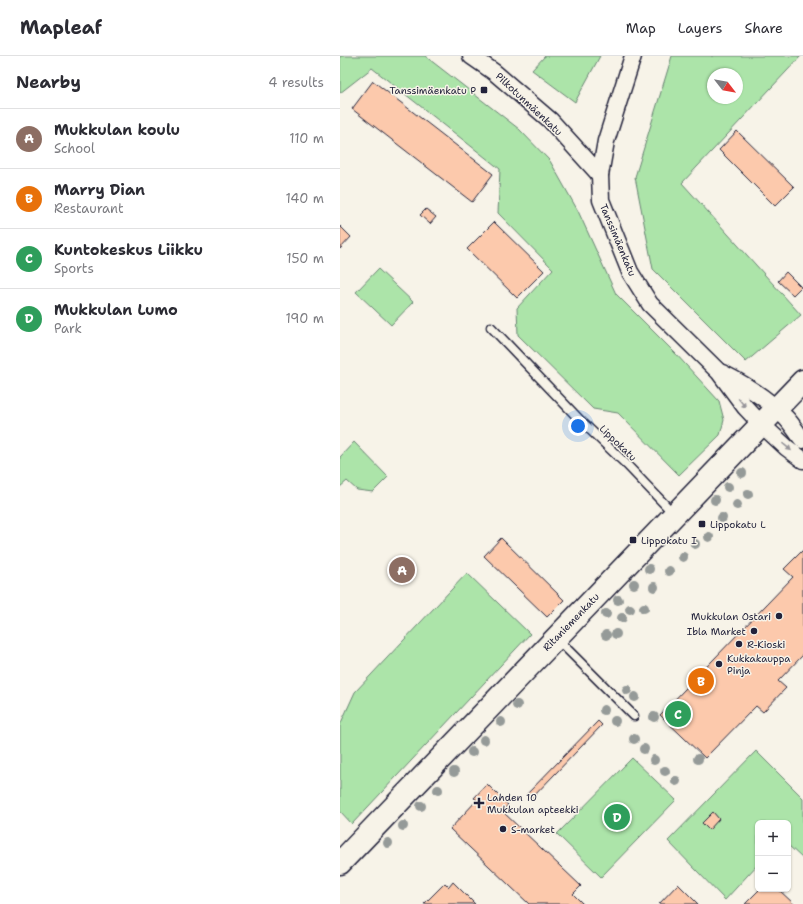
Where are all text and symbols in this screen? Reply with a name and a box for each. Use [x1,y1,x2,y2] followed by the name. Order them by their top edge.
[20,15,102,40] text: Mapleaf
[626,19,656,37] text: Map
[678,19,722,37] text: Layers
[744,19,783,37] text: Share
[707,68,743,104] north arrow
[493,70,565,138] street label: Pilkotunmäenkatu
[16,71,81,93] text: Nearby
[268,74,324,91] text: 4 results
[389,84,476,97] place label: Tanssimäenkatu P
[479,85,489,95] marker: Tanssimäenkatu P
[54,120,180,140] text: Mukkulan koulu
[24,130,34,147] text: A
[289,130,324,147] text: 110 m
[54,140,95,157] text: School
[54,180,145,200] text: Marry Dian
[25,190,33,207] text: B
[285,190,324,207] text: 140 m
[54,200,124,217] text: Restaurant
[597,202,639,278] street label: Tanssimäenkatu
[54,240,203,260] text: Kuntokeskus Liikku
[25,250,33,267] text: C
[286,250,324,267] text: 150 m
[54,260,94,277] text: Sports
[54,300,178,320] text: Mukkulan Lumo
[24,310,34,327] text: D
[285,310,324,327] text: 190 m
[54,320,82,337] text: Park
[738,397,747,408] one-way arrow
[568,416,588,436] your location
[597,422,639,464] street label: Lippokatu
[781,443,792,452] one-way arrow
[710,518,766,531] place label: Lippokatu L
[697,519,707,529] marker: Lippokatu L
[641,534,697,547] place label: Lippokatu I
[628,535,638,545] marker: Lippokatu I
[389,555,415,585] pin: A
[540,590,602,654] street label: Ritaniemenkatu
[691,610,771,623] place label: Mukkulan Ostari
[774,611,784,621] marker: Mukkulan Ostari
[687,625,746,638] place label: Ibla Market
[749,626,759,636] marker: Ibla Market
[747,638,786,651] place label: R-Kioski
[734,639,744,649] marker: R-Kioski
[727,652,791,677] place label: Kukkakauppa Pinja
[714,659,724,669] marker: Kukkakauppa Pinja
[688,666,714,696] pin: B
[665,699,691,729] pin: C
[487,791,579,816] place label: Lahden 10 Mukkulan apteekki
[474,798,484,808] marker: Lahden 10 Mukkulan apteekki
[604,802,630,832] pin: D
[755,820,791,892] map controls
[755,820,791,856] button: +
[511,823,555,836] place label: S-market
[498,824,508,834] marker: S-market
[755,856,791,892] button: −

